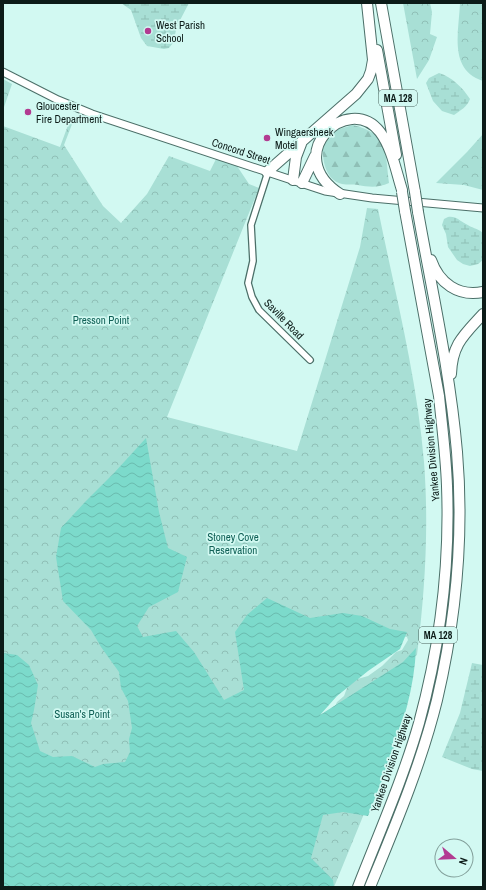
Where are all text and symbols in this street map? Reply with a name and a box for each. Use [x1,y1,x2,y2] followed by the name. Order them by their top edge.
[156,18,205,45] place label: West Parish School
[143,26,153,36] marker: West Parish School
[379,90,417,106] road number: MA 128
[36,99,102,126] place label: Gloucester Fire Department
[23,107,33,117] marker: Gloucester Fire Department
[275,125,334,152] place label: Wingaersheek Motel
[262,133,272,143] marker: Wingaersheek Motel
[210,135,272,167] street label: Concord Street
[261,296,307,342] street label: Saville Road
[73,313,130,327] park label: Presson Point
[419,398,442,502] street label: Yankee Division Highway
[207,530,259,557] park label: Stoney Cove Reservation
[419,627,457,643] road number: MA 128
[54,707,110,721] park label: Susan's Point
[368,712,415,814] street label: Yankee Division Highway
[434,838,474,878] north arrow
[456,856,471,867] text: N

